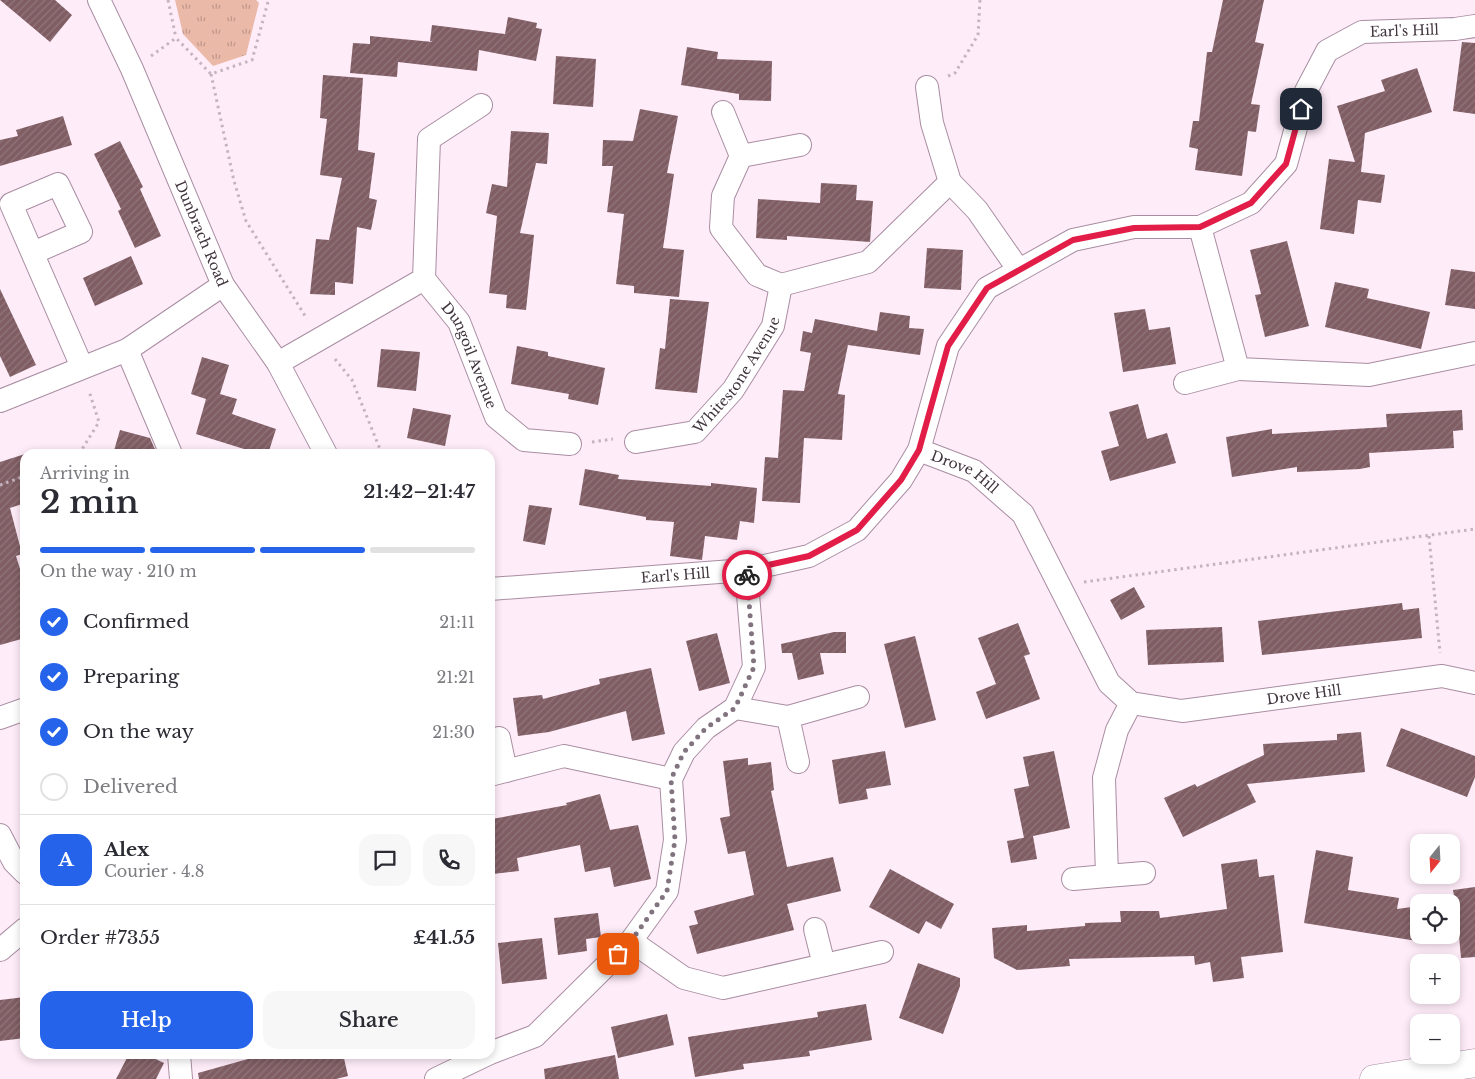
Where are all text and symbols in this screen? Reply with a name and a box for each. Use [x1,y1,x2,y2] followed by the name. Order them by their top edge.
[1369,21,1440,41] street label: Earl's Hill
[1280,88,1322,130] pin
[1287,95,1315,123] icon: home
[171,178,232,290] street label: Dunbrach Road
[438,298,501,411] street label: Dungoil Avenue
[688,315,784,438] street label: Whitestone Avenue
[928,446,1003,498] street label: Drove Hill
[40,463,130,483] text: Arriving in
[363,480,475,503] text: 21:42–21:47
[40,482,139,522] text: 2 min
[722,550,772,600] courier
[40,561,197,581] text: On the way · 210 m
[733,561,761,589] icon: bike
[640,564,711,587] street label: Earl's Hill
[40,608,68,636] icon: check
[83,610,189,633] text: Confirmed
[439,612,475,632] text: 21:11
[40,663,68,691] icon: check
[83,665,179,688] text: Preparing
[436,667,475,687] text: 21:21
[1266,681,1343,709] street label: Drove Hill
[40,718,68,746] icon: check
[83,720,194,743] text: On the way
[432,722,475,742] text: 21:30
[83,775,178,798] text: Delivered
[359,834,411,886] button: chat
[423,834,475,886] button: phone
[1410,834,1460,884] north arrow
[1410,834,1460,1064] map controls
[104,838,149,861] text: Alex
[58,848,74,871] text: A
[104,861,205,881] text: Courier · 4.8
[1410,894,1460,944] button: locate
[40,926,160,949] text: Order #7355
[413,926,475,949] text: £41.55
[597,933,639,975] pin
[604,940,632,968] icon: bag
[1410,954,1460,1004] button: +
[40,991,253,1049] button: Help
[263,991,475,1049] button: Share
[1410,1014,1460,1064] button: −

